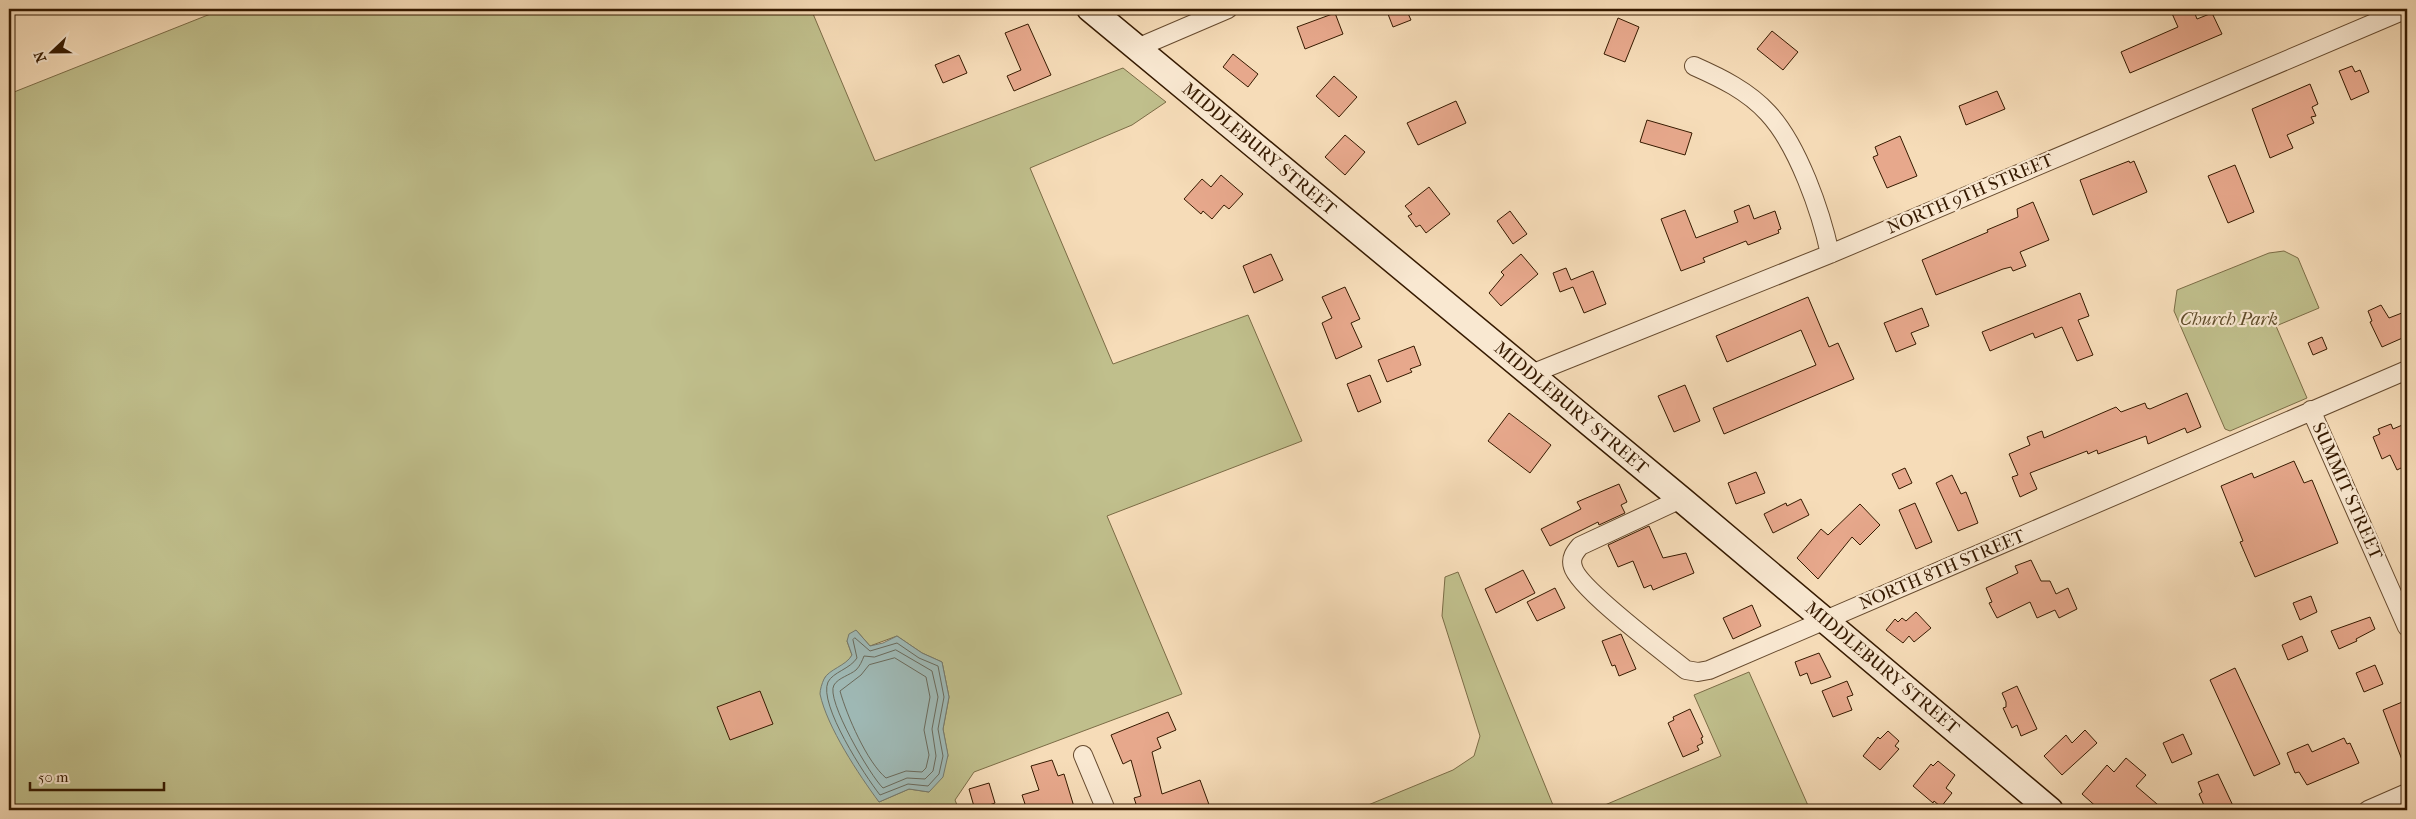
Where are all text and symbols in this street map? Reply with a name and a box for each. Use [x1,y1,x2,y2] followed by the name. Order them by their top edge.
[28,28,78,78] north arrow
[30,48,50,65] text: N
[1178,78,1341,220] street label: MIDDLEBURY STREET
[1884,149,2057,239] street label: NORTH 9TH STREET
[2180,309,2278,330] park label: Church Park
[1490,337,1653,479] street label: MIDDLEBURY STREET
[2307,419,2387,564] street label: SUMMIT STREET
[1856,525,2029,614] street label: NORTH 8TH STREET
[1801,597,1964,739] street label: MIDDLEBURY STREET
[30,759,164,791] scale bar
[38,768,69,786] text: 50 m

